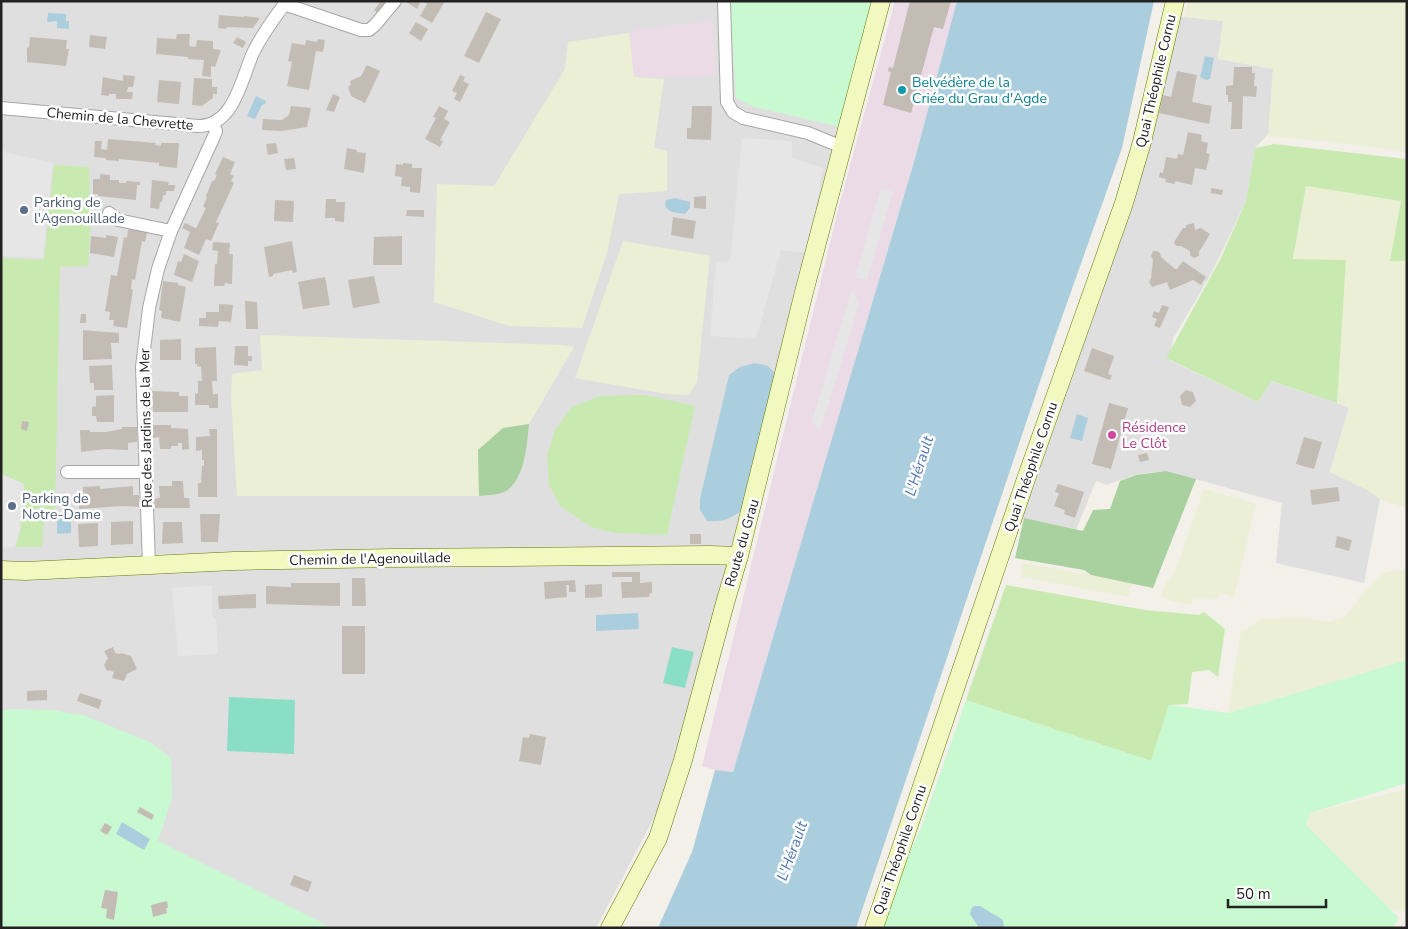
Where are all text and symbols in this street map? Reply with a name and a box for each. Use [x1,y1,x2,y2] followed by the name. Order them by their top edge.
[1131,12,1181,150] street label: Quai Théophile Cornu
[912,73,1047,108] place label: Belvédère de la Criée du Grau d'Agde
[896,84,908,96] marker: Belvédère de la Criée du Grau d'Agde
[46,103,194,135] street label: Chemin de la Chevrette
[34,193,125,228] place label: Parking de l'Agenouillade
[18,204,30,216] marker: Parking de l'Agenouillade
[135,348,157,508] street label: Rue des Jardins de la Mer
[1000,399,1062,535] street label: Quai Théophile Cornu
[1122,418,1186,453] place label: Résidence Le Clôt
[1106,429,1118,441] marker: Résidence Le Clôt
[900,433,938,499] water label: L'Hérault
[22,489,101,524] place label: Parking de Notre-Dame
[720,497,764,589] street label: Route du Grau
[6,500,18,512] marker: Parking de Notre-Dame
[289,548,451,570] street label: Chemin de l'Agenouillade
[869,782,931,918] street label: Quai Théophile Cornu
[772,818,812,884] water label: L'Hérault
[1228,876,1326,908] scale bar
[1236,884,1271,904] text: 50 m

